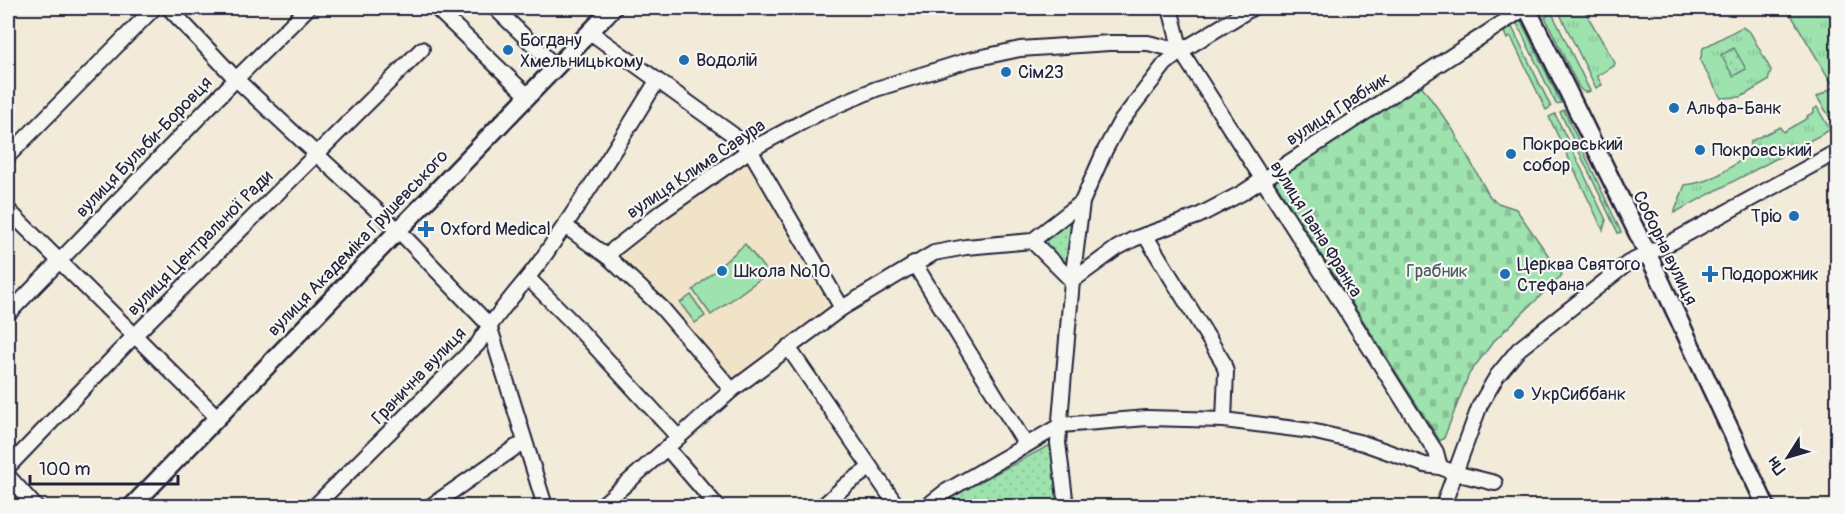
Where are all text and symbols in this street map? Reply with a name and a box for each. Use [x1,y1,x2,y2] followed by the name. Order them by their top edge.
[520,29,644,73] place label: Богдану Хмельницькому
[501,43,515,57] marker: Богдану Хмельницькому
[696,49,758,72] place label: Водолій
[677,53,691,67] marker: Водолій
[1018,61,1064,84] place label: Сім23
[999,65,1013,79] marker: Сім23
[1282,67,1394,151] street label: вулиця Грабник
[71,72,217,222] street label: вулиця Бульби-Боровця
[1686,97,1782,120] place label: Альфа-Банк
[1667,101,1681,115] marker: Альфа-Банк
[622,114,770,224] street label: вулиця Клима Савура
[1523,133,1623,177] place label: Покровський собор
[1712,139,1812,162] place label: Покровський
[1693,143,1707,157] marker: Покровський
[263,145,454,341] street label: вулиця Академіка Грушевського
[1504,147,1518,161] marker: Покровський собор
[1265,156,1367,302] street label: вулиця Івана Франка
[122,165,278,321] street label: вулиця Центральної Ради
[1627,187,1703,309] street label: Соборна вулиця
[1751,205,1782,228] place label: Тріо
[1787,209,1801,223] marker: Тріо
[440,218,551,241] place label: Oxford Medical
[417,220,435,238] marker: Oxford Medical
[1517,253,1641,297] place label: Церква Святого Стефана
[734,260,831,283] place label: Школа №10
[1406,260,1468,283] park label: Грабник
[1722,263,1819,286] place label: Подорожник
[715,264,729,278] marker: Школа №10
[1498,267,1512,281] marker: Церква Святого Стефана
[1703,267,1717,281] marker: Подорожник
[367,322,471,430] street label: Гранична вулиця
[1531,383,1626,406] place label: УкрСиббанк
[1512,387,1526,401] marker: УкрСиббанк
[1758,427,1818,487] north arrow
[30,448,178,486] scale bar
[1764,452,1790,478] text: Пн
[39,458,91,481] text: 100 m

